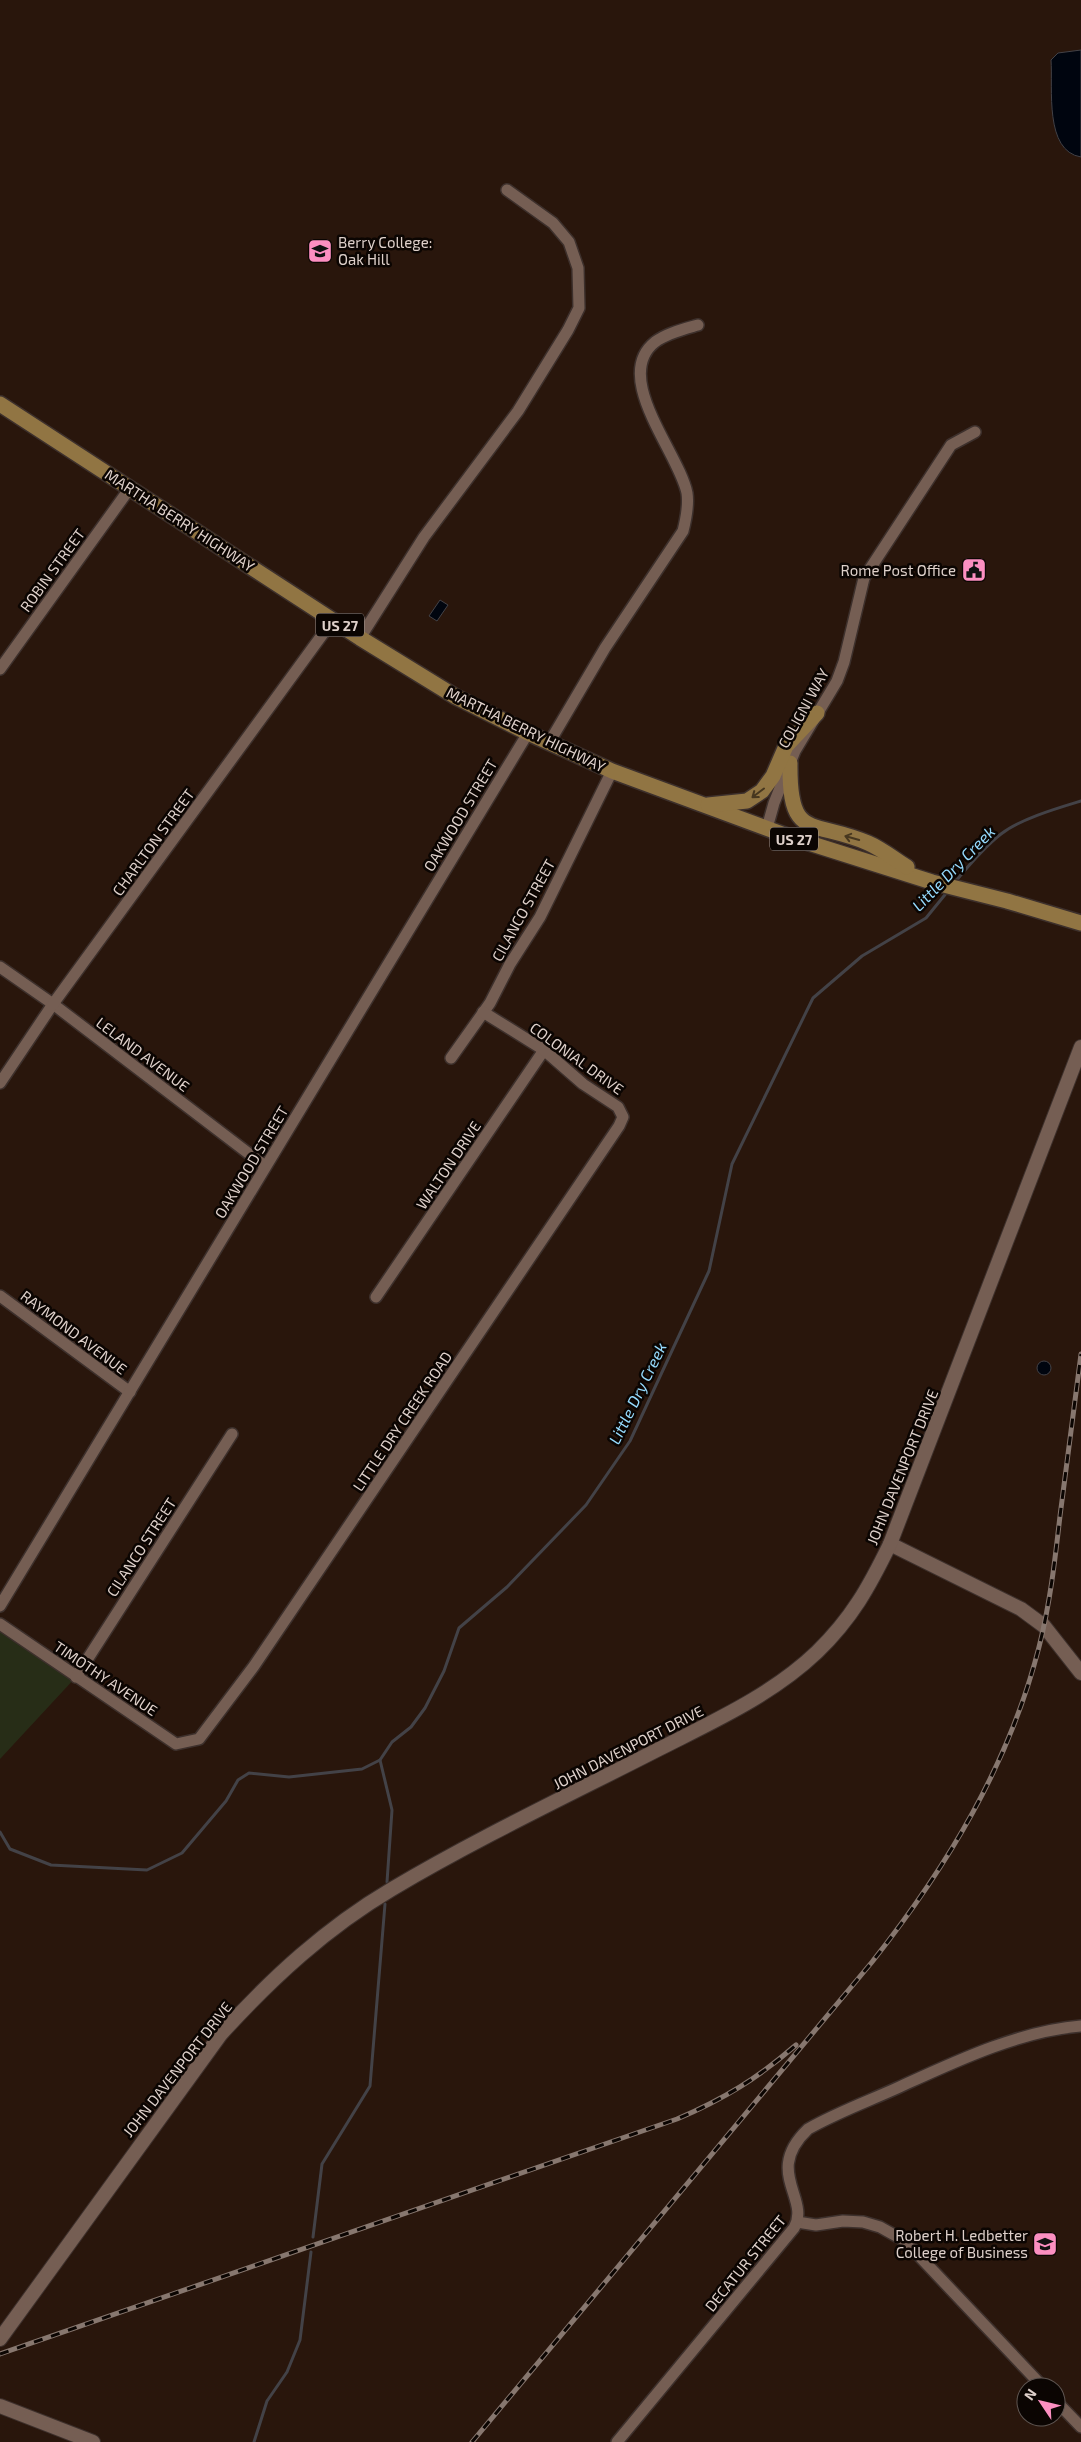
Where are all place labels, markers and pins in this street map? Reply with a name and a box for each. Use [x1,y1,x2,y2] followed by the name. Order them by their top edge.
[338,233,432,268] place label: Berry College: Oak Hill
[307,238,333,264] school or university icon: Berry College: Oak Hill
[961,557,987,583] public building icon: Rome Post Office
[841,561,956,579] place label: Rome Post Office
[895,2226,1028,2261] place label: Robert H. Ledbetter College of Business
[1032,2231,1058,2257] school or university icon: Robert H. Ledbetter College of Business

